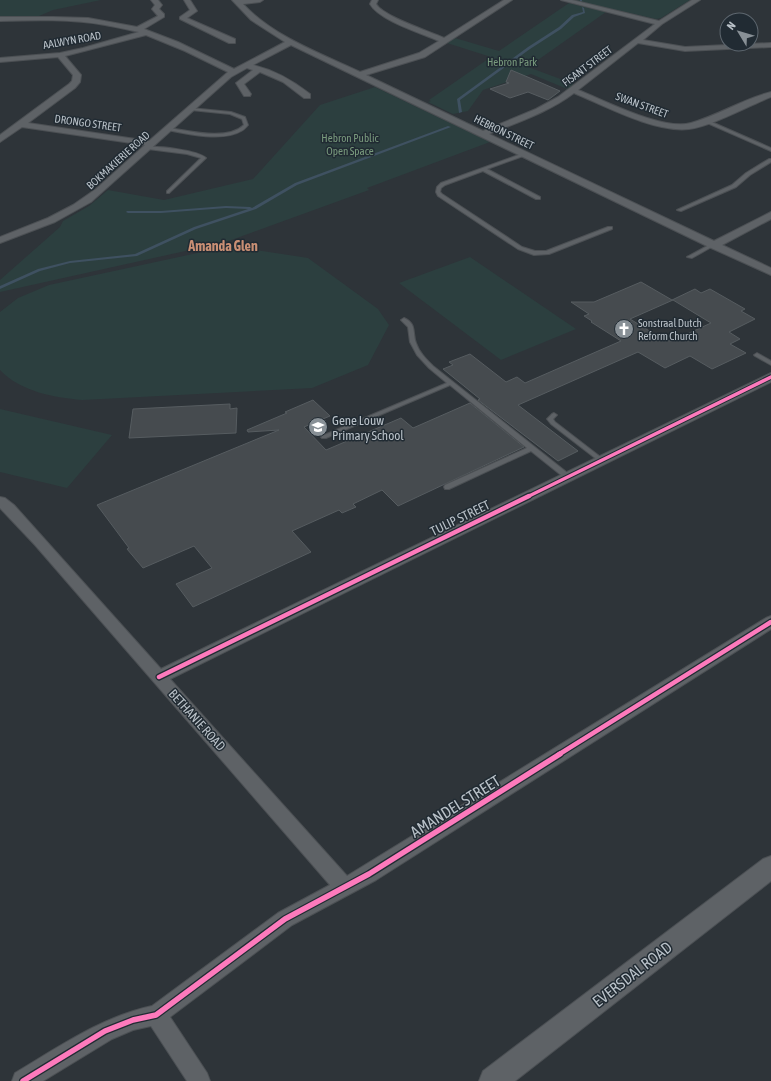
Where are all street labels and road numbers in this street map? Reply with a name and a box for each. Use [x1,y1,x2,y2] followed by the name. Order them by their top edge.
[42,29,102,51] street label: AALWYN ROAD
[560,43,614,89] street label: FISANT STREET
[614,90,670,120] street label: SWAN STREET
[54,112,122,134] street label: DRONGO STREET
[472,112,536,152] street label: HEBRON STREET
[84,129,152,191] street label: BOKMAKIERIE ROAD
[428,497,492,539] street label: TULIP STREET
[166,686,228,754] street label: BETHANIE ROAD
[407,771,503,841] street label: AMANDEL STREET
[589,938,675,1010] street label: EVERSDAL ROAD

